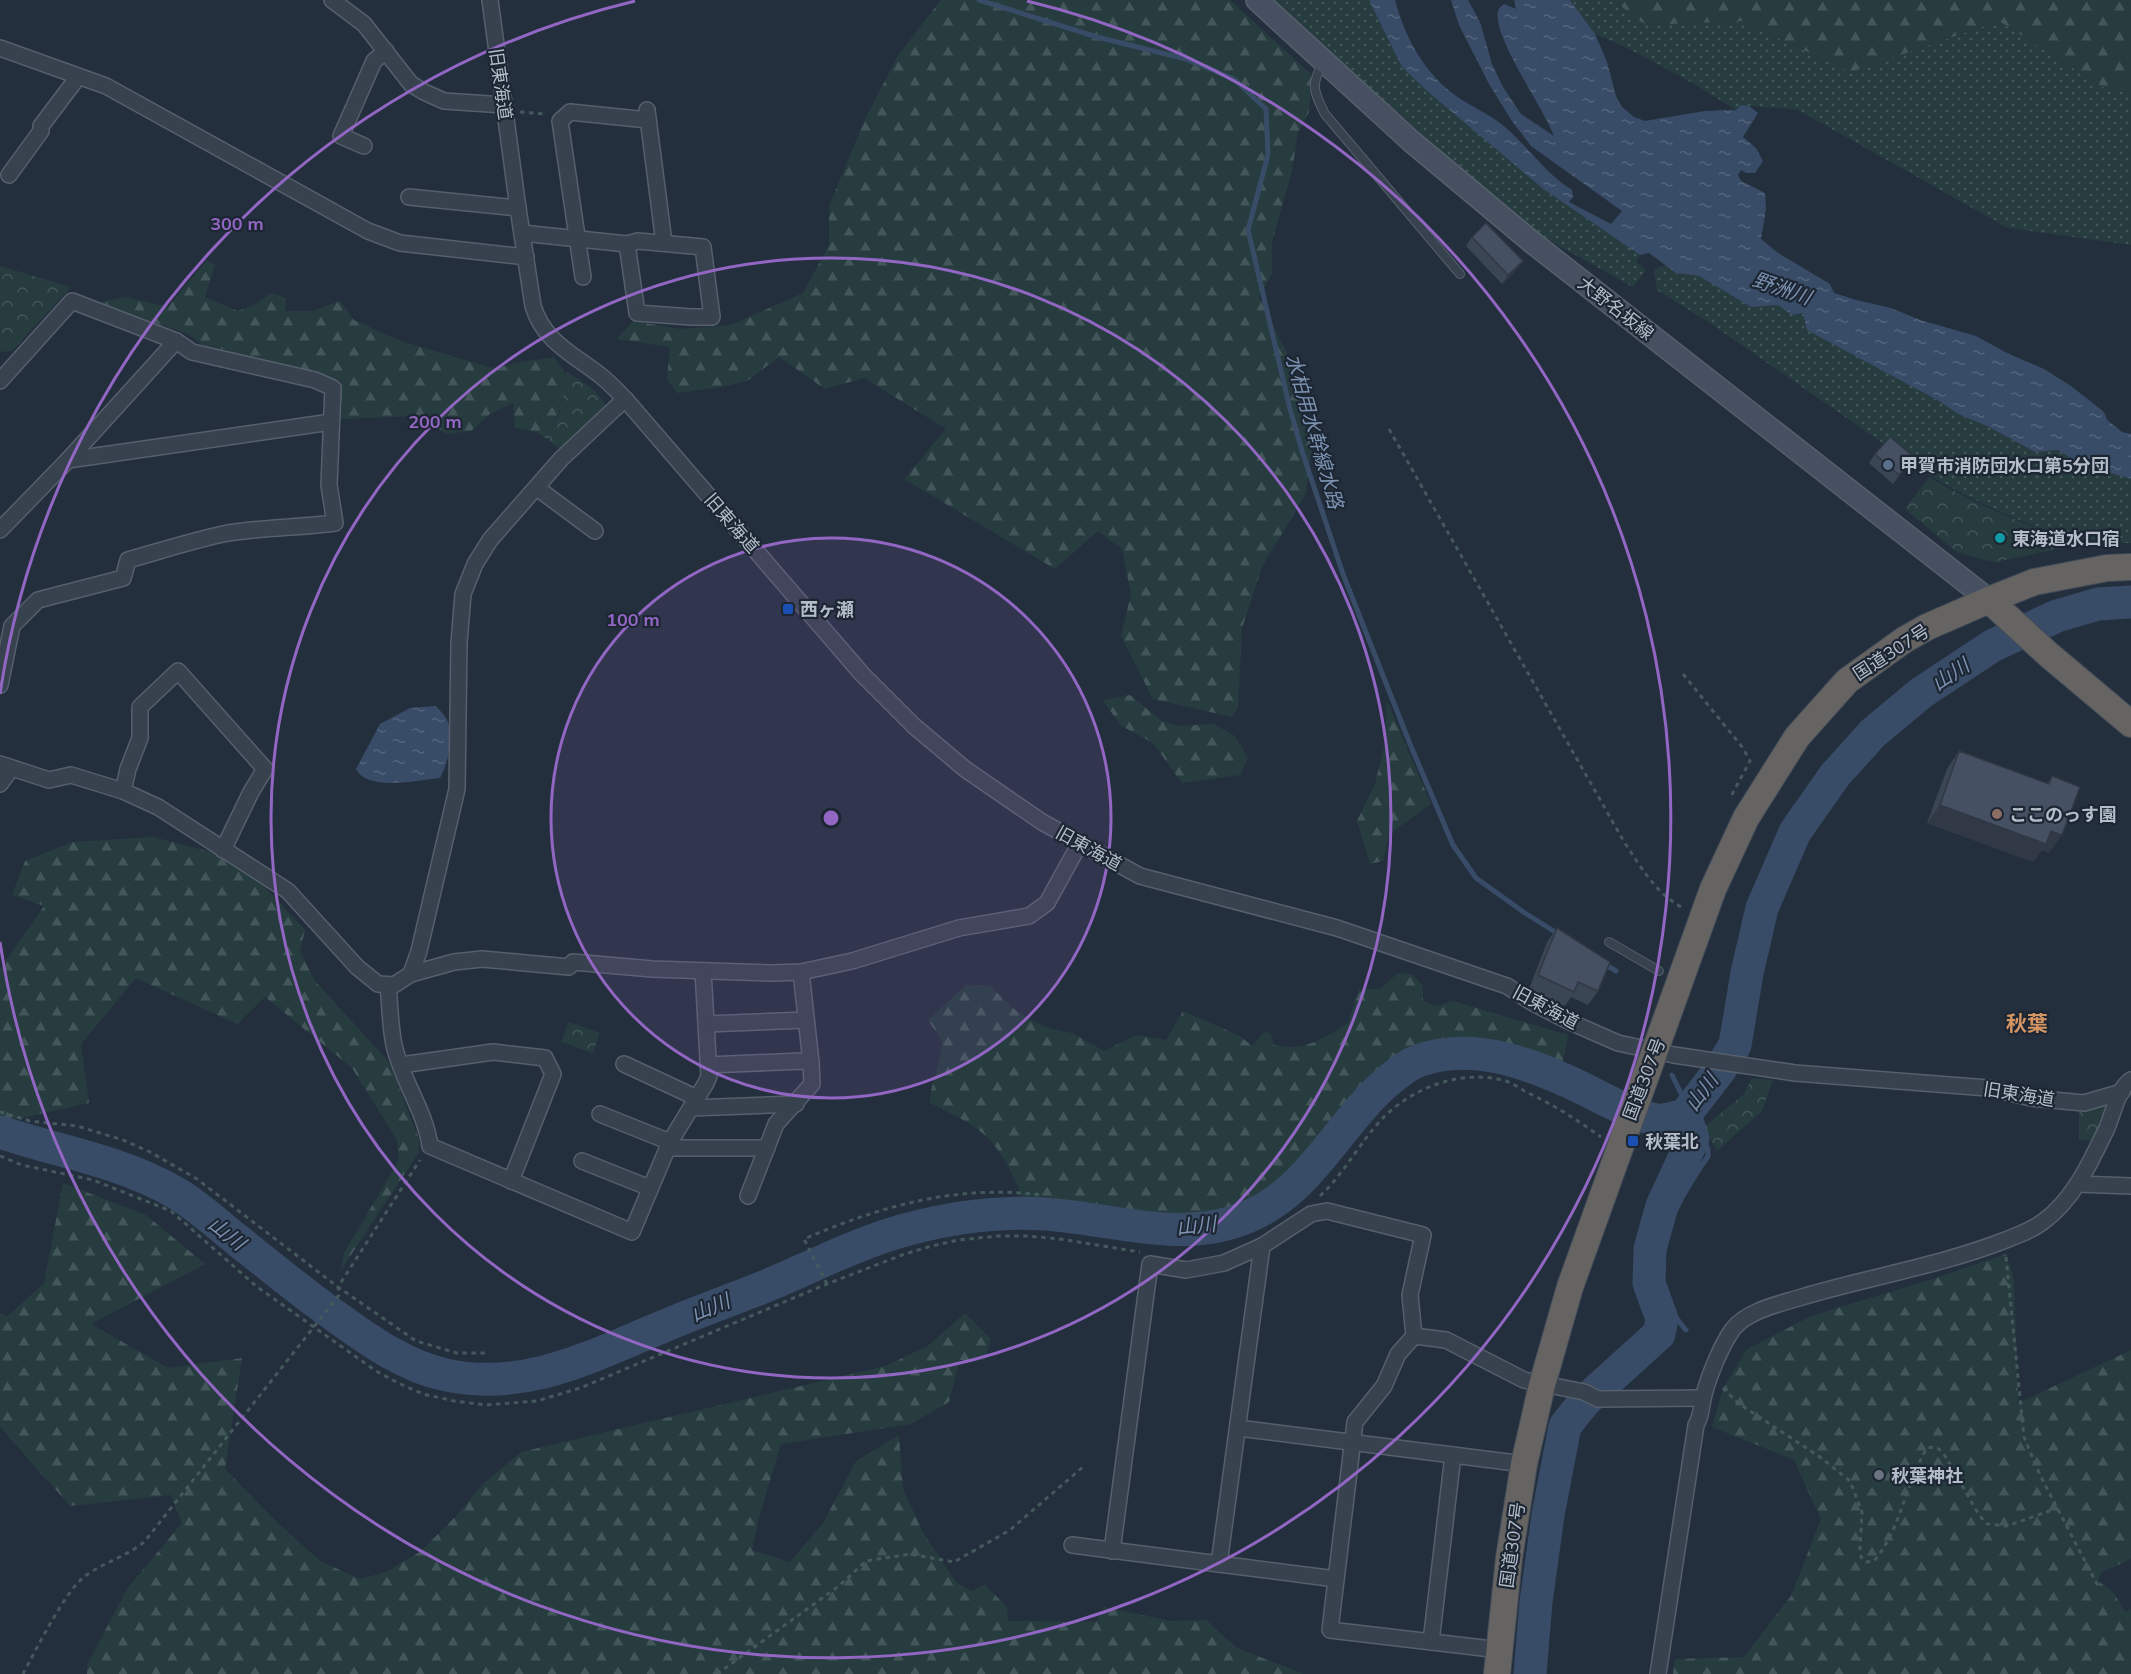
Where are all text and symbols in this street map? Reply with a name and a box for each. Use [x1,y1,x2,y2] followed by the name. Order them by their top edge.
[485,47,517,121] street label: 旧東海道
[210,212,264,235] text: 300 m
[1750,266,1816,310] water label: 野洲川
[1573,271,1659,345] street label: 大野名坂線
[1281,351,1350,513] water label: 水柏用水幹線水路
[408,410,462,433] text: 200 m
[1900,454,2109,477] place label: 甲賀市消防団水口第5分団
[1881,458,1895,472] marker: 甲賀市消防団水口第5分団
[700,488,764,558] street label: 旧東海道
[2012,527,2120,550] place label: 東海道水口宿
[1993,531,2007,545] marker: 東海道水口宿
[800,598,854,621] place label: 西ヶ瀬
[781,602,795,616] marker: 西ヶ瀬
[606,608,660,631] text: 100 m
[1849,619,1933,685] street label: 国道307号
[1926,651,1975,696] water label: 山川
[2009,803,2117,826] place label: ここのっす園
[1990,807,2004,821] marker: ここのっす園
[821,808,841,828] centre of rings
[1052,820,1126,876] street label: 旧東海道
[1509,980,1583,1034] street label: 旧東海道
[2006,1010,2048,1036] district label: 秋葉
[1618,1035,1670,1123] street label: 国道307号
[1679,1067,1724,1115] water label: 山川
[1982,1077,2056,1111] street label: 旧東海道
[1645,1130,1699,1153] place label: 秋葉北
[1626,1134,1640,1148] marker: 秋葉北
[1175,1210,1219,1240] water label: 山川
[204,1211,252,1256] water label: 山川
[687,1287,735,1326] water label: 山川
[1891,1464,1963,1487] place label: 秋葉神社
[1872,1468,1886,1482] marker: 秋葉神社
[1495,1501,1529,1589] street label: 国道307号

